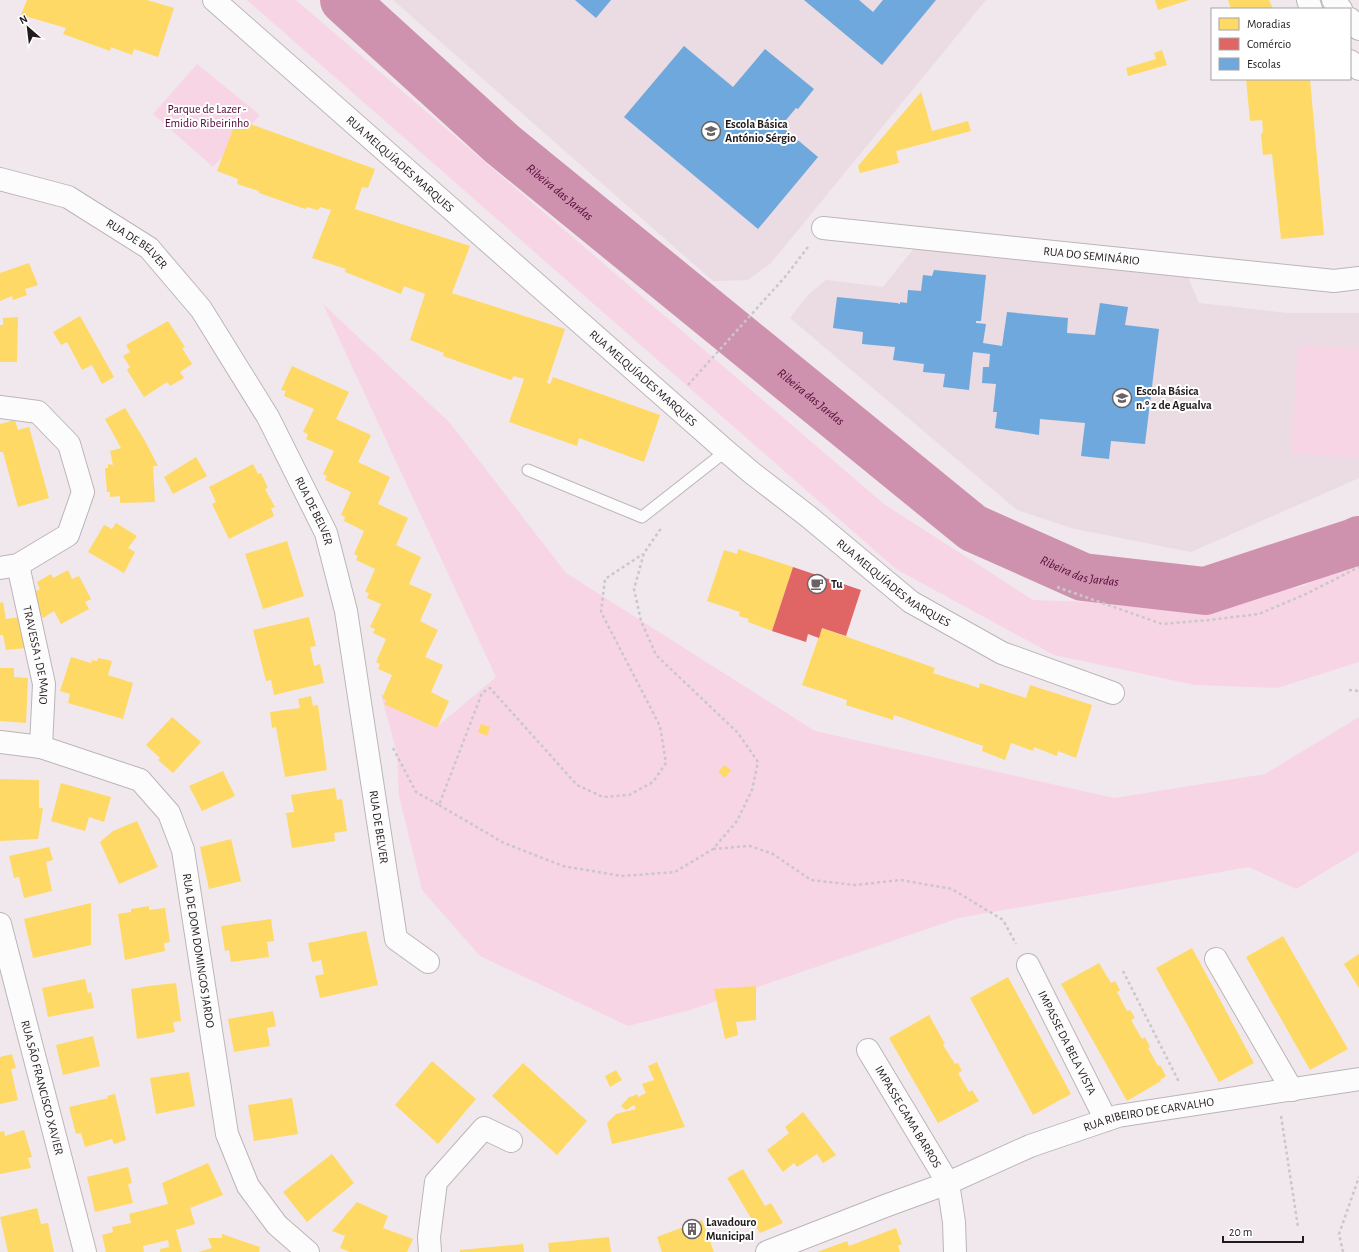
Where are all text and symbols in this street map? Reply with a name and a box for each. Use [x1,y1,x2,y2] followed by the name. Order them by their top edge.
[8,8,48,48] north arrow
[1211,8,1351,80] legend
[18,13,30,26] text: N
[1247,18,1290,30] text: Moradias
[1247,38,1291,50] text: Comércio
[1247,58,1281,70] text: Escolas
[165,103,249,129] park label: Parque de Lazer - Emidio Ribeirinho
[344,114,456,214] street label: RUA MELQUÍADES MARQUES
[725,118,796,144] place label: Escola Básica António Sérgio
[700,120,722,142] school or university icon: Escola Básica António Sérgio
[524,162,595,224] water label: Ribeira das Jardas
[104,217,170,271] street label: RUA DE BELVER
[1043,245,1141,267] street label: RUA DO SEMINÁRIO
[587,328,699,429] street label: RUA MELQUÍADES MARQUES
[775,367,846,428] water label: Ribeira das Jardas
[1136,385,1212,411] place label: Escola Básica n.º 2 de Agualva
[1111,387,1133,409] school or university icon: Escola Básica n.º 2 de Agualva
[293,475,335,546] street label: RUA DE BELVER
[835,537,953,629] street label: RUA MELQUÍADES MARQUES
[1038,554,1119,589] water label: Ribeira das Jardas
[806,573,828,595] cafe icon: Tu
[831,578,843,590] place label: Tu
[21,604,51,705] street label: TRAVESSA 1 DE MAIO
[367,789,390,865] street label: RUA DE BELVER
[181,872,217,1029] street label: RUA DE DOM DOMINGOS JARDO
[1036,989,1098,1097] street label: IMPASSE DA BELA VISTA
[19,1019,66,1157] street label: RUA SÃO FRANCISCO XAVIER
[873,1064,944,1170] street label: IMPASSE GAMA BARROS
[1082,1095,1215,1133] street label: RUA RIBEIRO DE CARVALHO
[706,1216,756,1242] place label: Lavadouro Municipal
[681,1218,703,1240] building icon: Lavadouro Municipal
[1223,1218,1303,1244] scale bar
[1229,1226,1252,1238] text: 20 m

